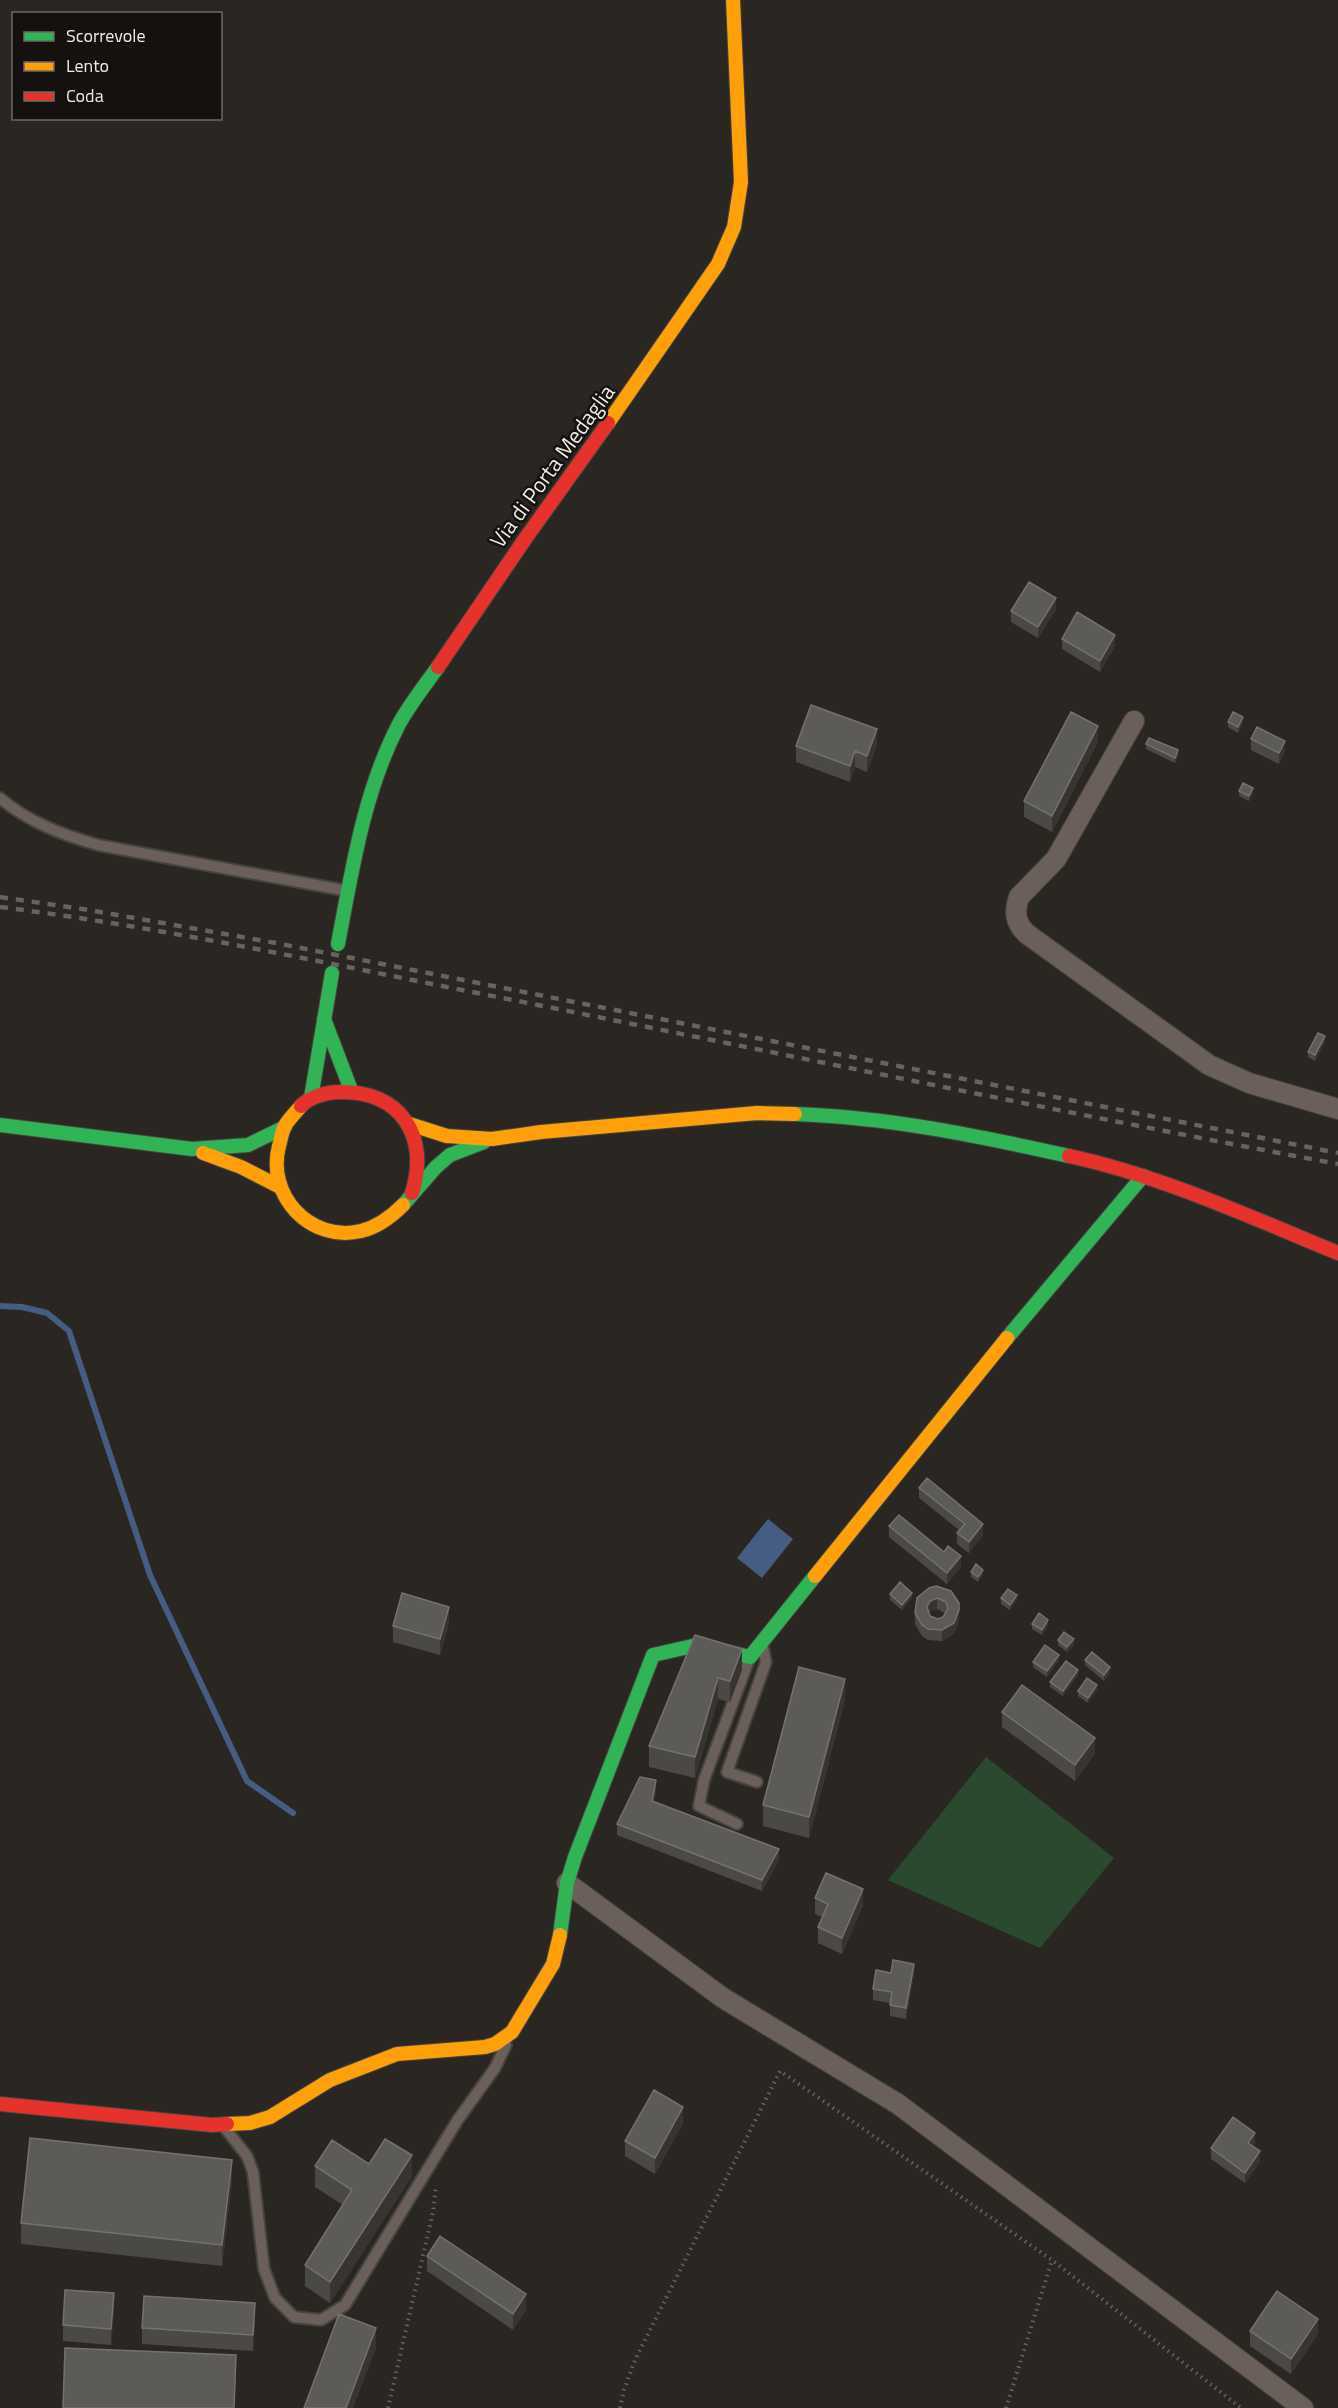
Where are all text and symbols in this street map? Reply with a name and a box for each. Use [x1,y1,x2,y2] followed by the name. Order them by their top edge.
[12,12,222,120] legend
[66,22,145,49] text: Scorrevole
[66,52,109,79] text: Lento
[66,82,104,109] text: Coda
[481,377,623,555] street label: Via di Porta Medaglia

